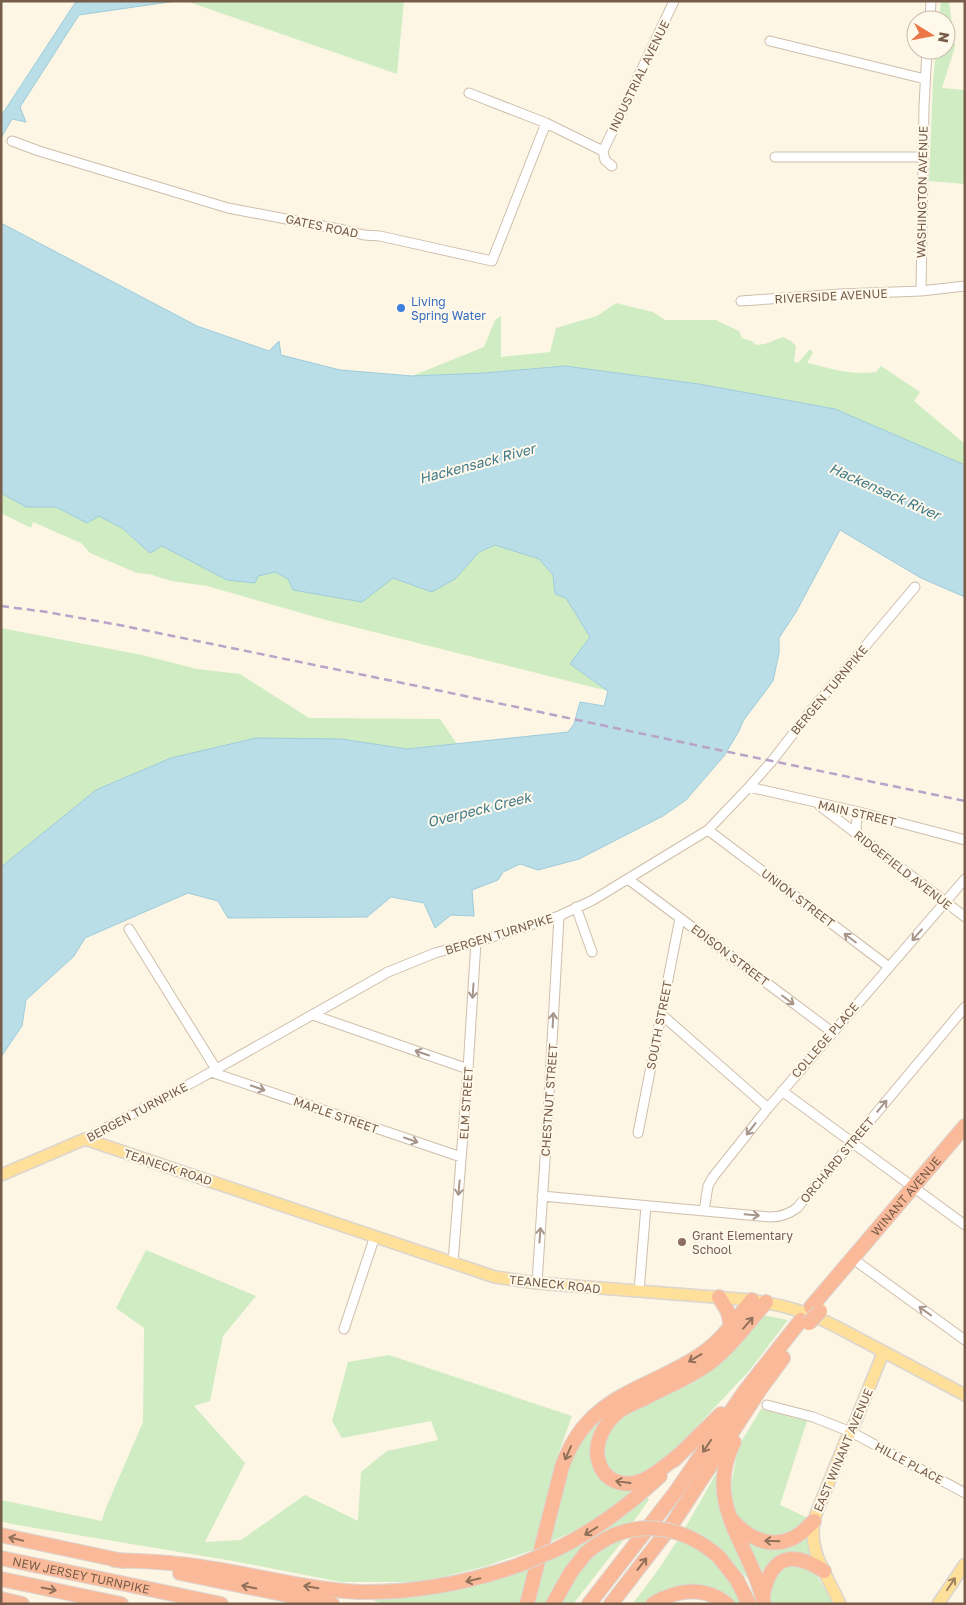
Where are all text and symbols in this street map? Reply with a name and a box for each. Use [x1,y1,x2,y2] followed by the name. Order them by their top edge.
[906,10,956,60] north arrow
[605,18,673,134] street label: INDUSTRIAL AVENUE
[935,31,954,44] text: N
[913,126,931,258] street label: WASHINGTON AVENUE
[284,211,360,241] street label: GATES ROAD
[774,286,888,306] street label: RIVERSIDE AVENUE
[411,294,486,323] place label: Living Spring Water
[395,302,407,314] marker: Living Spring Water
[417,439,539,487] water label: Hackensack River
[827,459,945,524] water label: Hackensack River
[787,642,871,738] street label: BERGEN TURNPIKE
[425,787,535,830] water label: Overpeck Creek
[817,797,898,829] street label: MAIN STREET
[851,827,955,913] street label: RIDGEFIELD AVENUE
[758,866,838,931] street label: UNION STREET
[443,910,555,958] street label: BERGEN TURNPIKE
[688,921,772,989] street label: EDISON STREET
[912,928,923,941] one-way arrow
[843,933,857,943] one-way arrow
[643,979,675,1071] street label: SOUTH STREET
[469,982,478,998] one-way arrow
[781,994,794,1005] one-way arrow
[788,999,862,1081] street label: COLLEGE PLACE
[549,1012,558,1028] one-way arrow
[538,1042,560,1157] street label: CHESTNUT STREET
[415,1048,431,1057] one-way arrow
[456,1066,476,1140] street label: ELM STREET
[84,1079,190,1145] street label: BERGEN TURNPIKE
[249,1083,265,1093] one-way arrow
[292,1093,381,1137] street label: MAPLE STREET
[877,1100,888,1113] one-way arrow
[797,1114,878,1206] street label: ORCHARD STREET
[745,1122,756,1135] one-way arrow
[403,1136,419,1145] one-way arrow
[122,1146,214,1188] street label: TEANECK ROAD
[868,1153,944,1239] street label: WINANT AVENUE
[454,1179,464,1195] one-way arrow
[744,1211,760,1220] one-way arrow
[535,1227,545,1243] one-way arrow
[692,1228,793,1257] place label: Grant Elementary School
[676,1236,688,1248] marker: Grant Elementary School
[509,1272,601,1296] street label: TEANECK ROAD
[918,1306,932,1316] one-way arrow
[742,1317,754,1330] one-way arrow
[688,1353,702,1363] one-way arrow
[810,1386,876,1514] street label: EAST WINANT AVENUE
[702,1439,712,1453] one-way arrow
[872,1439,946,1487] street label: HILLE PLACE
[563,1445,572,1460] one-way arrow
[615,1477,631,1487] one-way arrow
[584,1526,598,1536] one-way arrow
[8,1533,24,1543] one-way arrow
[764,1536,780,1546] one-way arrow
[11,1553,151,1596] street label: NEW JERSEY TURNPIKE
[636,1558,647,1571] one-way arrow
[465,1575,481,1585] one-way arrow
[946,1577,956,1591] one-way arrow
[304,1581,320,1591] one-way arrow
[242,1582,258,1591] one-way arrow
[41,1585,57,1595] one-way arrow

